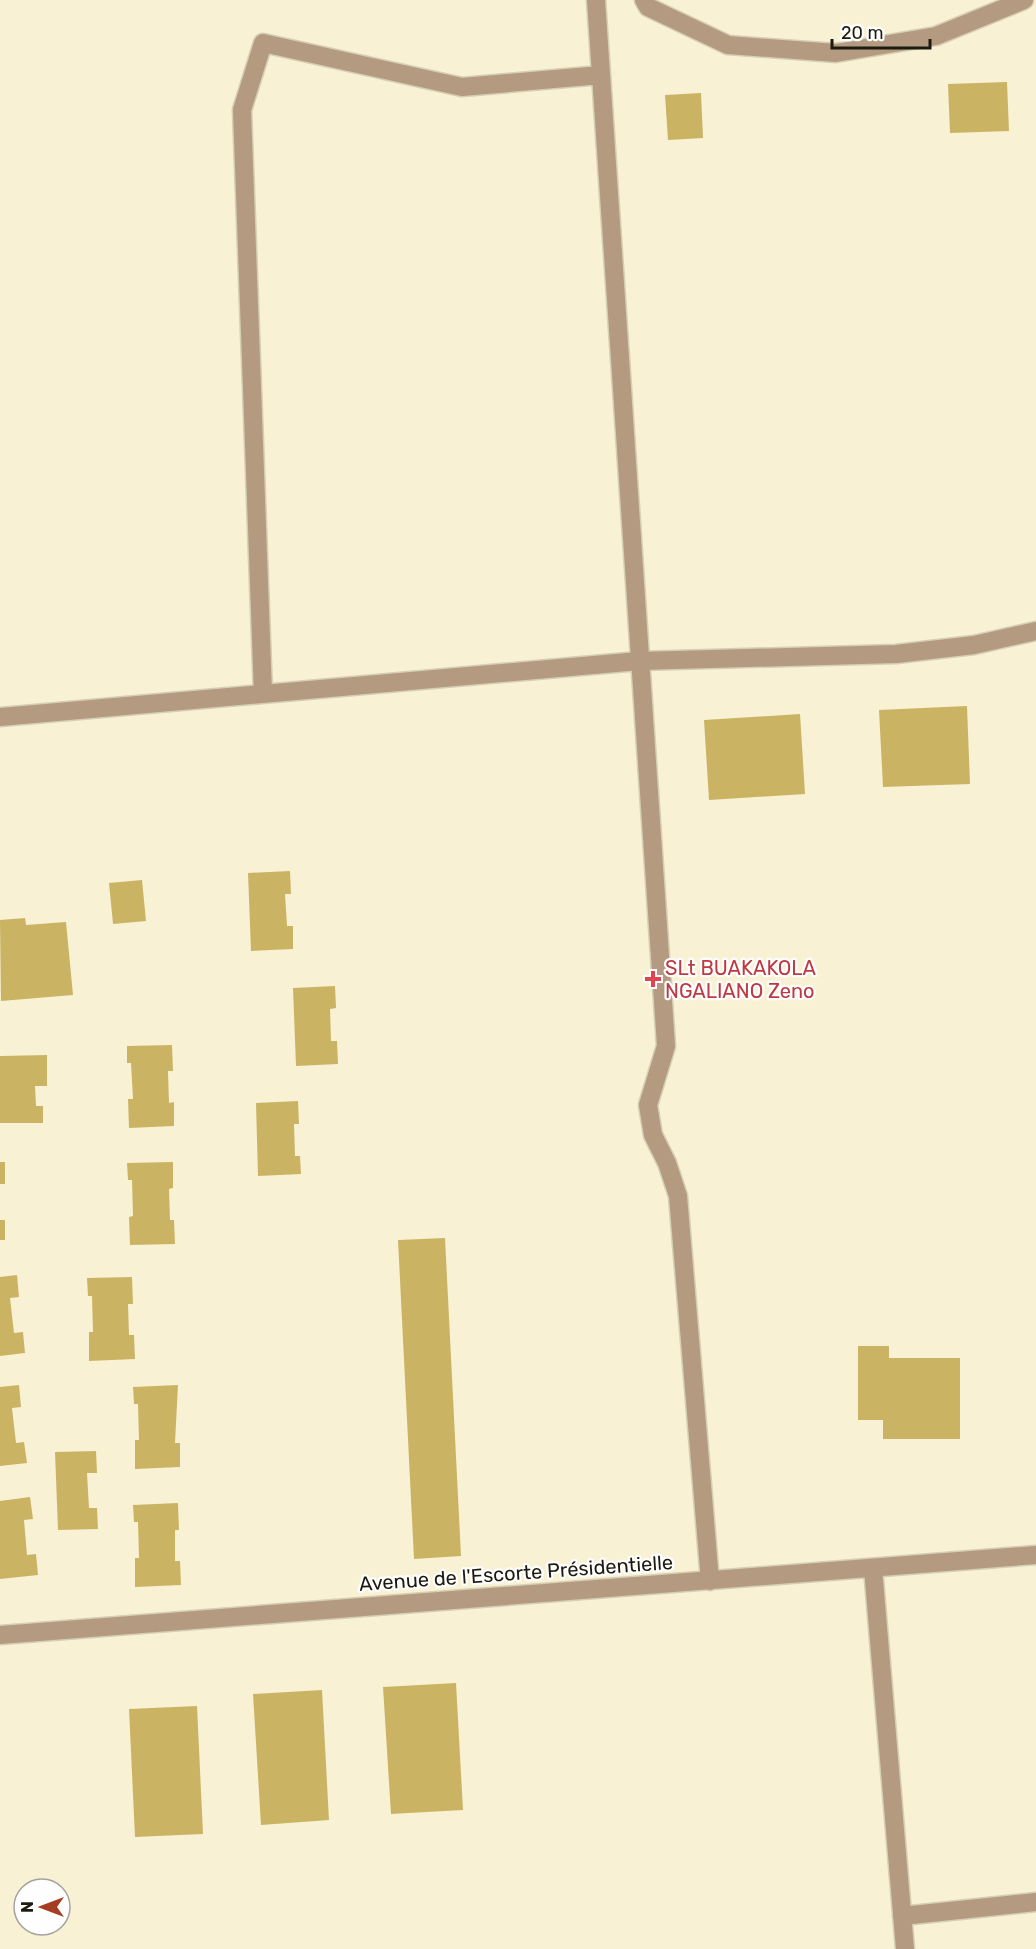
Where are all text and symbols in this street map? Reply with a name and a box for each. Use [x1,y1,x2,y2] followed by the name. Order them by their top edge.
[832,12,930,50] scale bar
[841,22,883,44] text: 20 m
[665,956,816,1003] place label: SLt BUAKAKOLA NGALIANO Zeno
[646,972,660,986] marker: SLt BUAKAKOLA NGALIANO Zeno
[358,1550,674,1596] street label: Avenue de l'Escorte Présidentielle
[12,1877,72,1937] north arrow
[18,1901,37,1913] text: N

